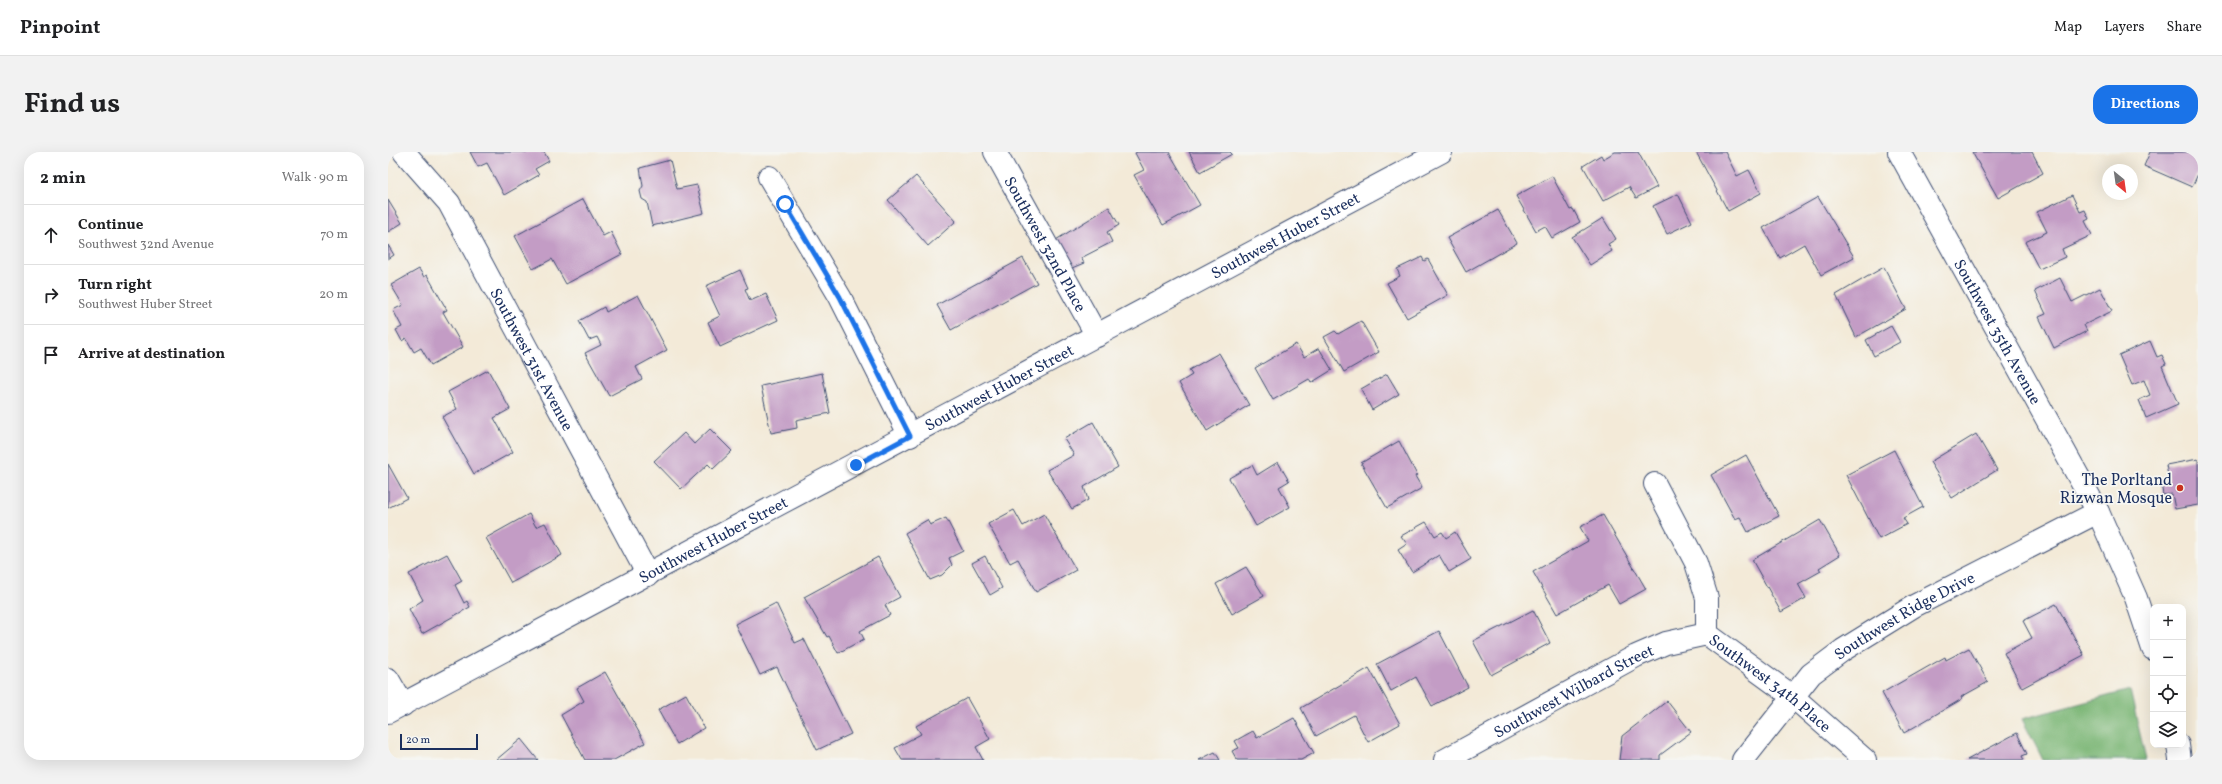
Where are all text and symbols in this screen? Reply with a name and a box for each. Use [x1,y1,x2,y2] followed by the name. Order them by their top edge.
[20,15,100,41] text: Pinpoint
[2054,18,2082,37] text: Map
[2104,18,2144,37] text: Layers
[2166,18,2202,37] text: Share
[24,85,120,124] text: Find us
[2093,85,2198,124] button: Directions
[2102,164,2138,200] north arrow
[40,167,86,190] text: 2 min
[282,169,348,187] text: Walk · 90 m
[998,173,1091,317] street label: Southwest 32nd Place
[1208,188,1365,285] street label: Southwest Huber Street
[776,195,794,213] route start
[78,215,143,236] text: Continue
[40,224,62,246] icon: ahead
[320,226,348,244] text: 70 m
[78,236,214,254] text: Southwest 32nd Avenue
[1947,256,2046,409] street label: Southwest 35th Avenue
[78,275,152,296] text: Turn right
[40,284,62,306] icon: right
[484,285,578,435] street label: Southwest 31st Avenue
[319,286,348,304] text: 20 m
[78,296,213,314] text: Southwest Huber Street
[922,340,1079,437] street label: Southwest Huber Street
[40,344,62,366] icon: arrive
[78,344,225,365] text: Arrive at destination
[847,456,865,474] route end
[2060,470,2172,510] place label: The Porltand Rizwan Mosque
[2175,483,2185,493] marker: The Porltand Rizwan Mosque
[635,492,793,590] street label: Southwest Huber Street
[1830,568,1979,666] street label: Southwest Ridge Drive
[2150,604,2186,748] map controls
[2150,604,2186,640] button: +
[1704,630,1835,738] street label: Southwest 34th Place
[1490,640,1658,744] street label: Southwest Wilbard Street
[2150,640,2186,676] button: −
[2150,676,2186,712] button: locate
[2150,712,2186,748] button: layers
[400,732,478,751] scale bar
[406,733,430,748] text: 20 m

